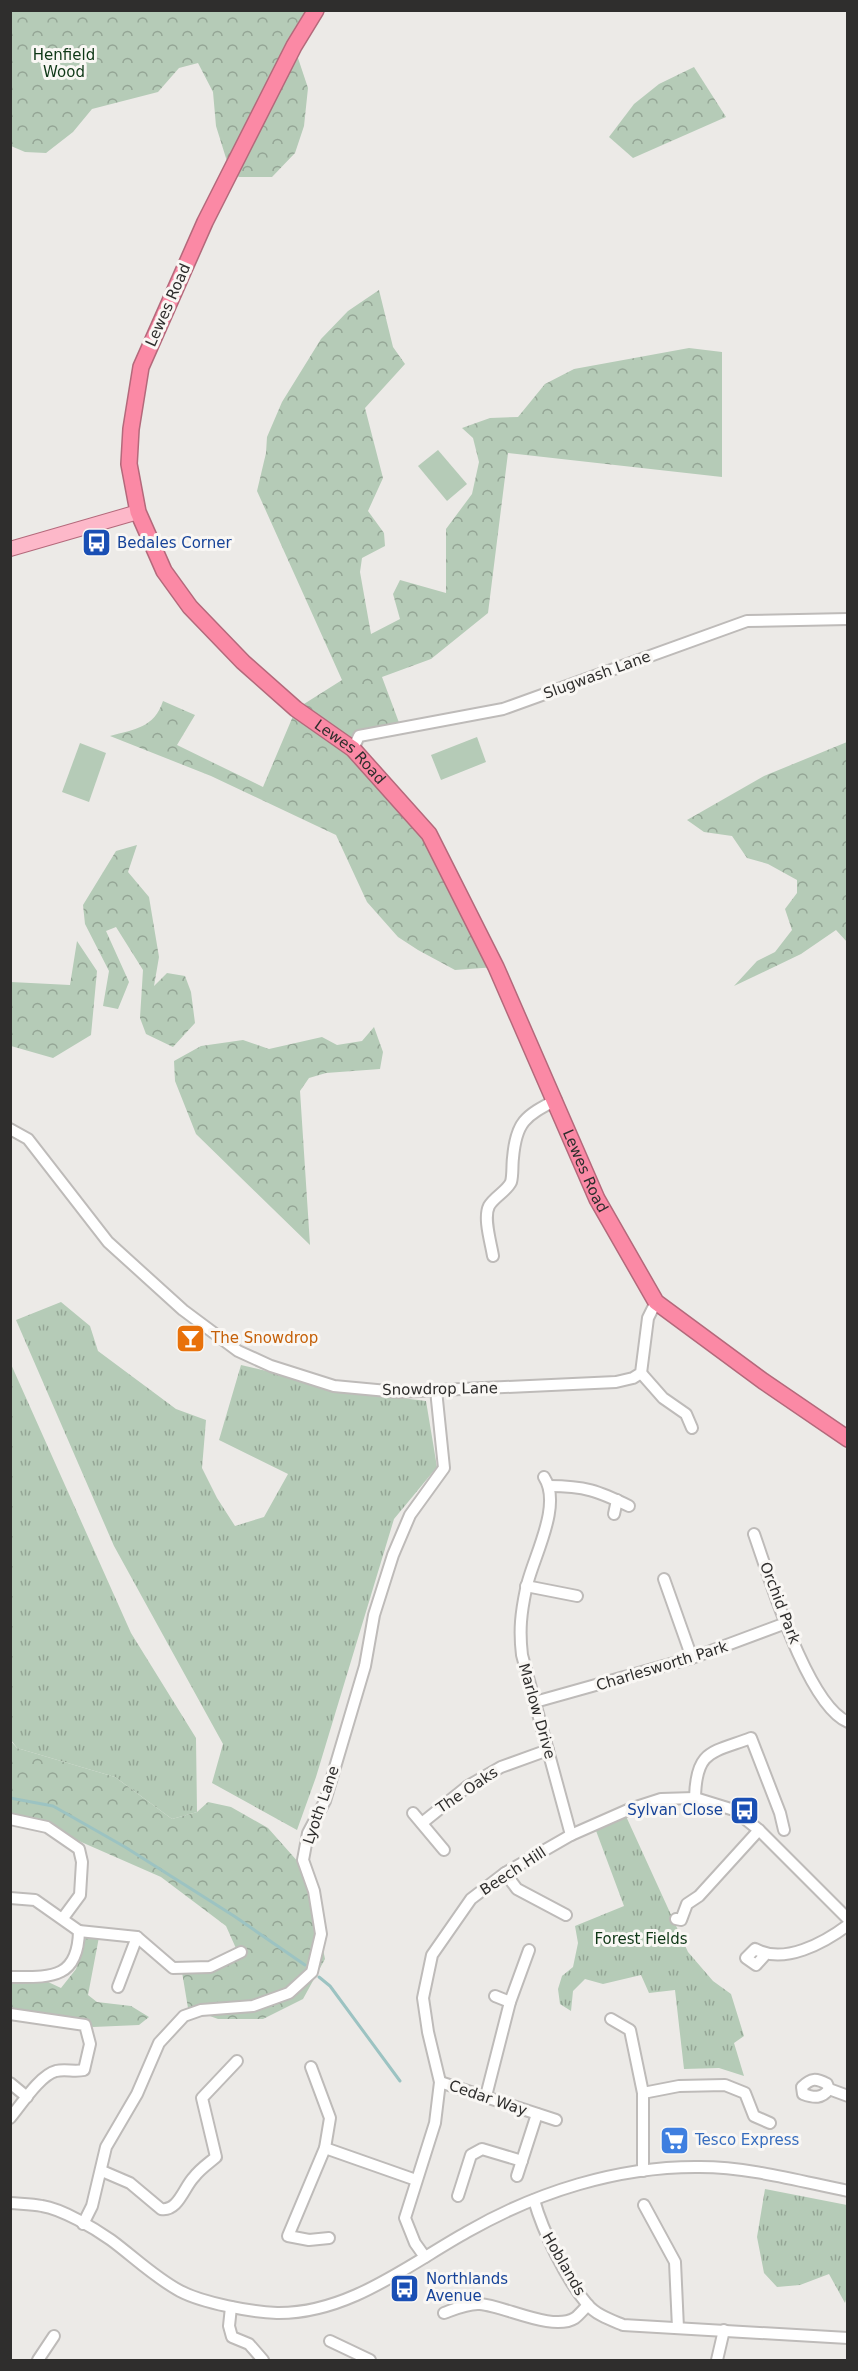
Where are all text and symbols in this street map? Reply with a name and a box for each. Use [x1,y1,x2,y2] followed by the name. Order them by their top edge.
[33,46,95,81] park label: Henfield Wood
[142,261,194,349] street label: Lewes Road
[80,527,112,559] bus stop icon: Bedales Corner
[117,534,233,552] place label: Bedales Corner
[541,647,653,703] street label: Slugwash Lane
[311,716,389,788] street label: Lewes Road
[559,1127,612,1216] street label: Lewes Road
[174,1322,206,1354] bar icon: The Snowdrop
[210,1329,318,1347] place label: The Snowdrop
[382,1379,498,1399] street label: Snowdrop Lane
[756,1559,804,1647] street label: Orchid Park
[594,1637,730,1695] street label: Charlesworth Park
[515,1661,559,1761] street label: Marlow Drive
[432,1763,501,1818] street label: The Oaks
[299,1764,343,1846] street label: Lyoth Lane
[728,1794,760,1826] bus stop icon: Sylvan Close
[627,1801,723,1819] place label: Sylvan Close
[477,1843,549,1899] street label: Beech Hill
[594,1930,688,1948] park label: Forest Fields
[447,2076,529,2120] street label: Cedar Way
[658,2124,690,2156] supermarket icon: Tesco Express
[694,2131,800,2149] place label: Tesco Express
[539,2229,589,2299] street label: Hoblands
[426,2270,508,2305] place label: Northlands Avenue
[389,2272,421,2304] bus stop icon: Northlands Avenue

